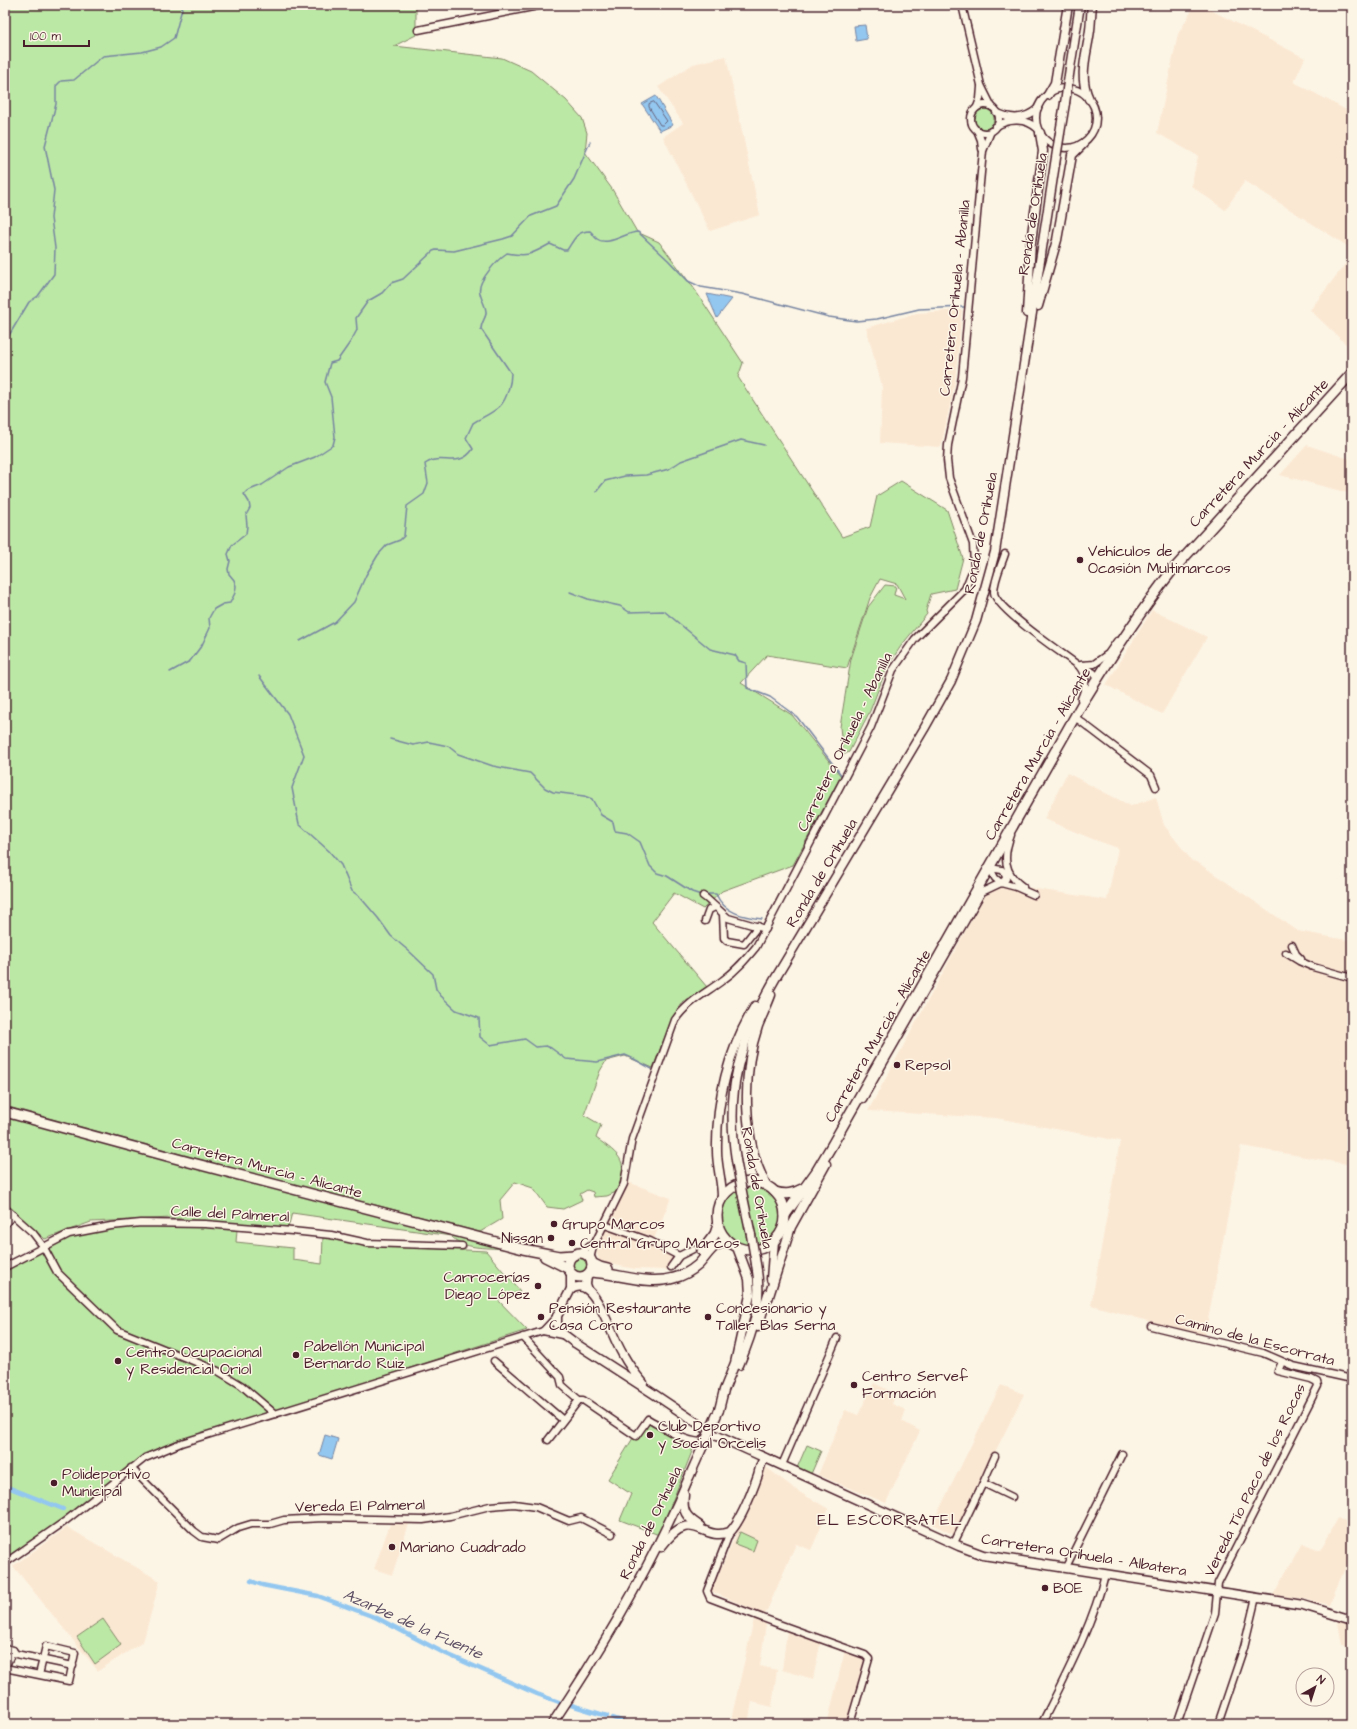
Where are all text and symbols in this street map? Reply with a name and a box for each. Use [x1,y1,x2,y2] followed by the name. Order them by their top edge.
[24,22,89,48] scale bar
[30,28,61,45] text: 100 m
[1013,151,1053,277] street label: Ronda de Orihuela
[934,198,976,397] street label: Carretera Orihuela - Abanilla
[1184,374,1334,532] street label: Carretera Murcia - Alicante
[959,470,1003,596] street label: Ronda de Orihuela
[1088,541,1231,579] place label: Vehículos de Ocasión Multimarcos
[1075,555,1085,565] marker: Vehículos de Ocasión Multimarcos
[792,648,898,835] street label: Carretera Orihuela - Abanilla
[980,664,1096,844] street label: Carretera Murcia - Alicante
[781,814,863,931] street label: Ronda de Orihuela
[820,946,936,1126] street label: Carretera Murcia - Alicante
[905,1055,950,1076] place label: Repsol
[892,1060,902,1070] marker: Repsol
[736,1125,778,1251] street label: Ronda de Orihuela
[169,1132,365,1204] street label: Carretera Murcia - Alicante
[170,1200,290,1228] street label: Calle del Palmeral
[562,1214,665,1235] place label: Grupo Marcos
[549,1219,559,1229] marker: Grupo Marcos
[501,1228,543,1249] place label: Nissan
[546,1233,556,1243] marker: Nissan
[580,1233,740,1254] place label: Central Grupo Marcos
[567,1238,577,1248] marker: Central Grupo Marcos
[443,1267,531,1306] place label: Carrocerías Diego López
[533,1281,543,1291] marker: Carrocerías Diego López
[549,1298,691,1336] place label: Pensión Restaurante Casa Corro
[716,1298,836,1336] place label: Concesionario y Taller Blas Serna
[1173,1309,1337,1371] street label: Camino de la Escorrata
[536,1312,546,1322] marker: Pensión Restaurante Casa Corro
[703,1312,713,1322] marker: Concesionario y Taller Blas Serna
[304,1336,424,1374] place label: Pabellón Municipal Bernardo Ruiz
[126,1342,262,1381] place label: Centro Ocupacional y Residencial Oriol
[291,1350,301,1360] marker: Pabellón Municipal Bernardo Ruiz
[113,1356,123,1366] marker: Centro Ocupacional y Residencial Oriol
[862,1366,968,1404] place label: Centro Servef Formación
[849,1380,859,1390] marker: Centro Servef Formación
[1199,1380,1311,1580] street label: Vereda Tío Paco de los Rocas
[658,1416,767,1455] place label: Club Deportivo y Social Orcelis
[645,1430,655,1440] marker: Club Deportivo y Social Orcelis
[614,1463,688,1583] street label: Ronda de Orihuela
[62,1464,151,1502] place label: Polideportivo Municipal
[49,1478,59,1488] marker: Polideportivo Municipal
[295,1494,425,1518] street label: Vereda El Palmeral
[817,1509,963,1531] district label: EL ESCORRATEL
[980,1528,1188,1582] street label: Carretera Orihuela - Albatera
[400,1537,526,1558] place label: Mariano Cuadrado
[387,1542,397,1552] marker: Mariano Cuadrado
[1053,1578,1083,1599] place label: BOE
[340,1583,487,1665] water label: Azarbe de la Fuente
[1040,1583,1050,1593] marker: BOE
[1295,1667,1335,1707] north arrow
[1314,1672,1328,1688] text: N

